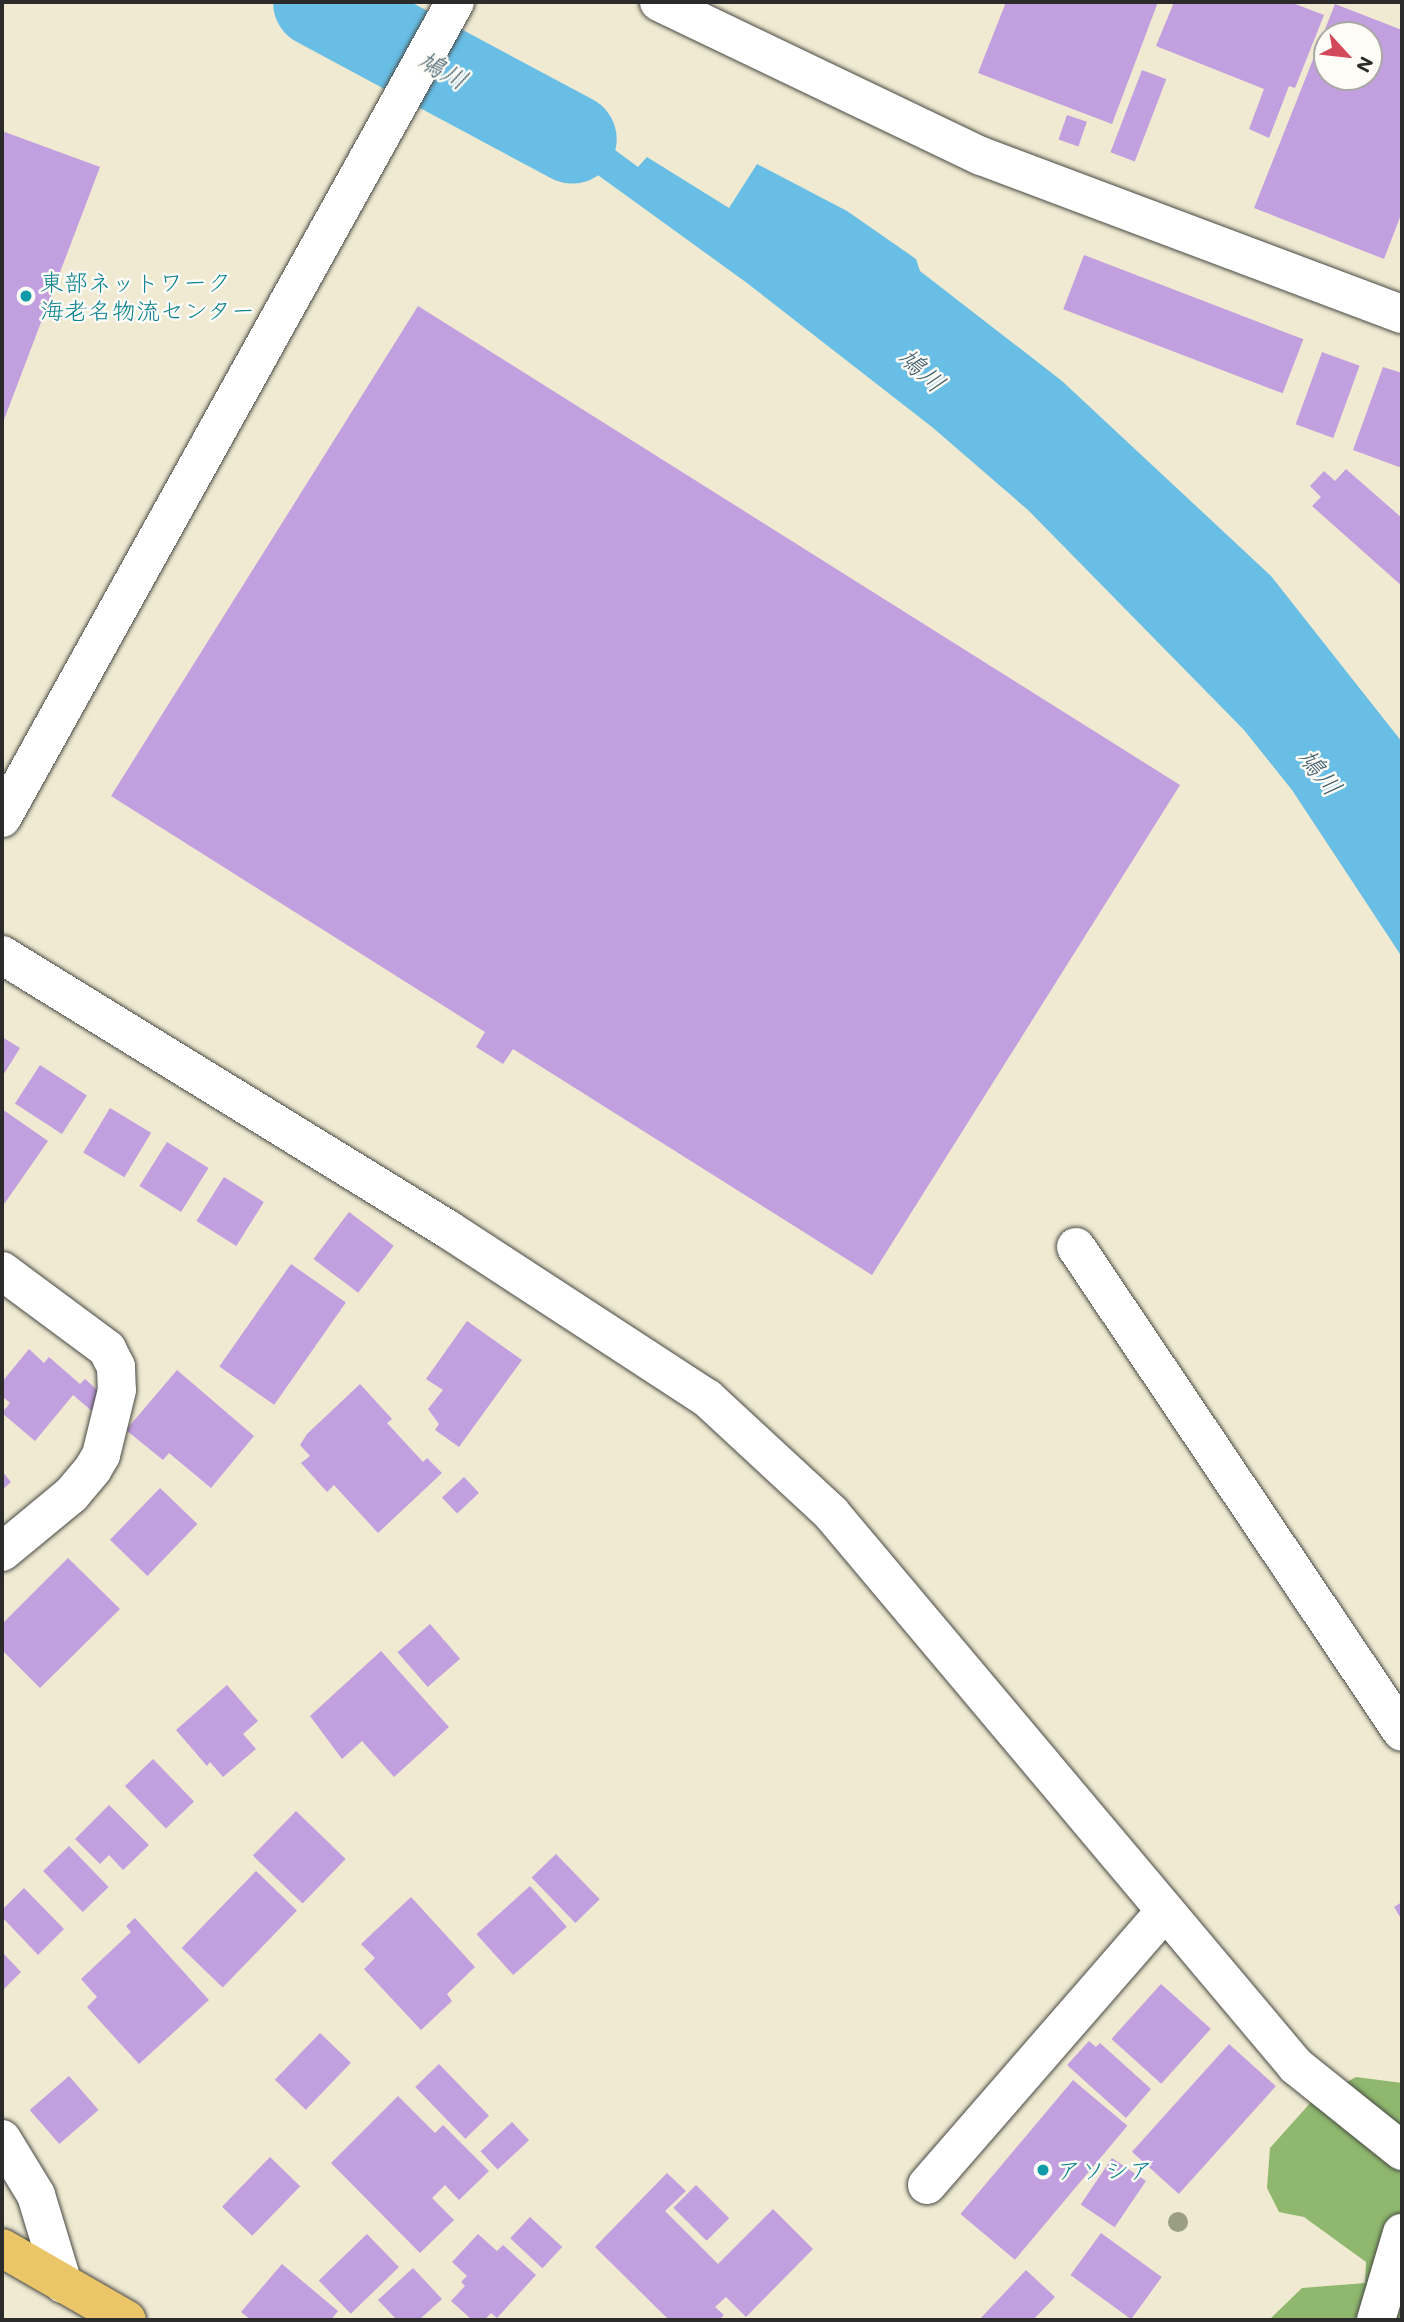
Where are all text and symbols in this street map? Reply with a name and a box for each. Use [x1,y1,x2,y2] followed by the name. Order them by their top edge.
[1313,21,1383,91] north arrow
[413,44,473,96] water label: 鳩川
[1351,53,1380,77] text: N
[40,268,256,324] place label: 東部ネットワーク 海老名物流センター
[18,288,34,304] marker: 東部ネットワーク 海老名物流センター
[892,341,952,399] water label: 鳩川
[1292,742,1348,802] water label: 鳩川
[1057,2156,1153,2184] place label: アソシア
[1035,2162,1051,2178] marker: アソシア

